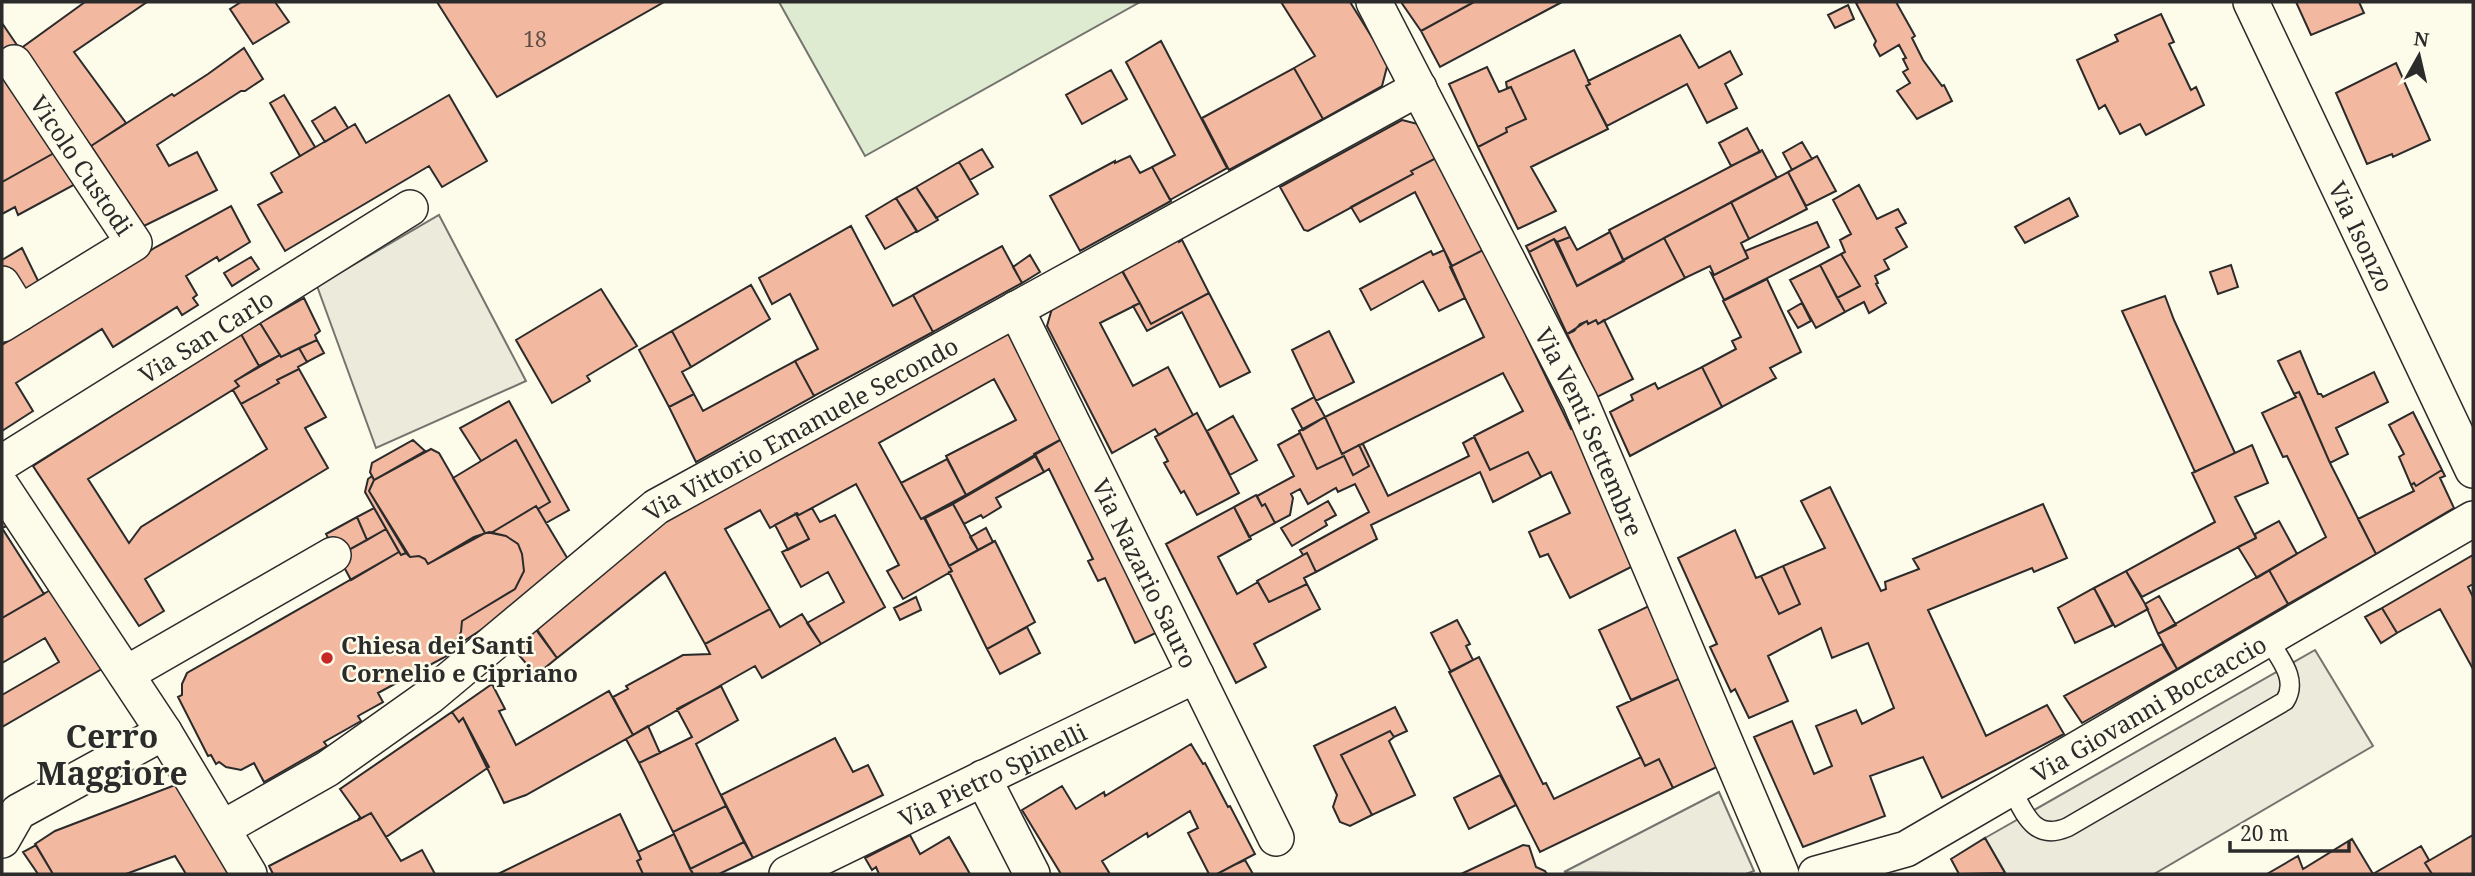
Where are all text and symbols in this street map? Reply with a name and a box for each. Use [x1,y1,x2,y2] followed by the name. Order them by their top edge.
[2384,21,2454,91] north arrow
[523,25,547,53] house number: 18
[2412,25,2431,53] text: N
[23,88,141,242] street label: Vicolo Custodi
[2322,175,2402,297] street label: Via Isonzo
[132,281,279,390] street label: Via San Carlo
[1528,321,1652,541] street label: Via Venti Settembre
[636,328,964,528] street label: Via Vittorio Emanuele Secondo
[1085,473,1206,673] street label: Via Nazario Sauro
[2025,627,2272,789] street label: Via Giovanni Boccaccio
[341,628,578,689] place label: Chiesa dei Santi Cornelio e Cipriano
[319,650,335,666] marker: Chiesa dei Santi Cornelio e Cipriano
[36,714,188,794] district label: Cerro Maggiore
[893,714,1092,834] street label: Via Pietro Spinelli
[2230,810,2349,854] scale bar
[2240,819,2289,847] text: 20 m

